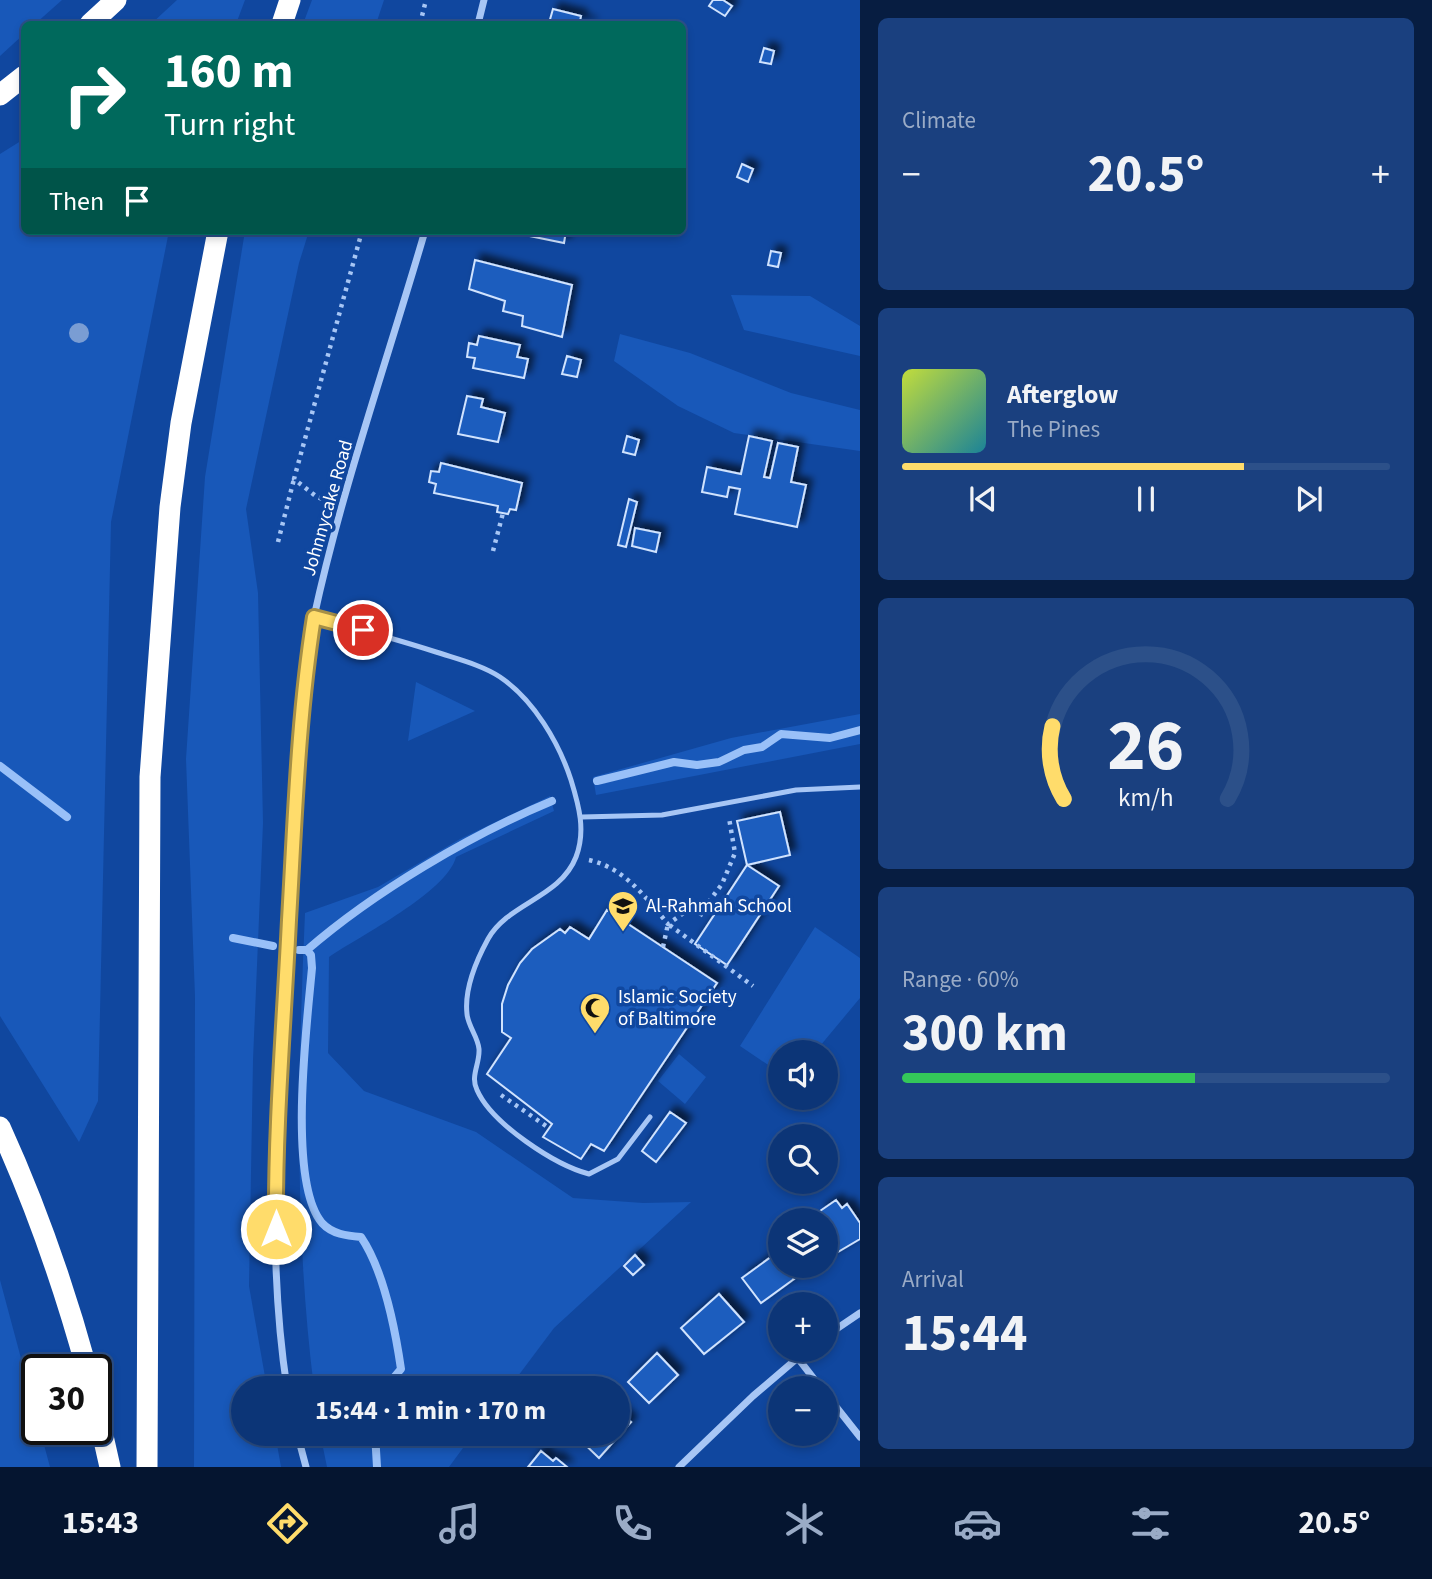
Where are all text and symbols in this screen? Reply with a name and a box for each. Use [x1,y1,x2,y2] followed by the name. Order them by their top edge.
[164,37,293,107] text: 160 m
[49,49,140,140] icon: right
[164,102,295,148] text: Turn right
[902,104,976,137] text: Climate
[1088,138,1204,212] text: 20.5°
[902,148,921,202] text: −
[1371,148,1390,202] text: +
[118,182,156,220] icon: arrive
[49,183,104,220] text: Then
[1007,376,1118,413] text: Afterglow
[1007,413,1100,446] text: The Pines
[296,437,360,579] street label: Johnnycake Road
[964,480,1002,518] icon: previous
[1127,480,1165,518] icon: pause
[1290,480,1328,518] icon: next
[333,600,393,660] pin
[344,611,382,649] icon: arrive
[1108,695,1184,799] text: 26
[1118,780,1174,816] text: km/h
[606,889,640,933] school or university icon: Al-Rahmah School
[646,893,792,920] place label: Al-Rahmah School
[902,963,1019,996] text: Range · 60%
[618,984,737,1033] place label: Islamic Society of Baltimore
[578,991,612,1035] mosque icon: Islamic Society of Baltimore
[902,997,1068,1071] text: 300 km
[768,1040,838,1446] map controls
[768,1040,838,1110] button: sound
[768,1124,838,1194] button: search
[239,1192,313,1266] position arrow
[768,1208,838,1278] button: layers
[902,1263,964,1296] text: Arrival
[768,1292,838,1362] button: +
[902,1297,1027,1371] text: 15:44
[21,1354,112,1445] speed limit sign: 30
[768,1376,838,1446] button: −
[315,1392,546,1429] text: 15:44 · 1 min · 170 m
[263,1499,312,1548] icon: directions
[435,1499,484,1548] icon: music
[608,1499,657,1548] icon: phone
[780,1499,829,1548] icon: climate
[953,1499,1002,1548] icon: car
[1126,1499,1175,1548] icon: filters
[62,1500,139,1546] text: 15:43
[1298,1500,1370,1546] text: 20.5°

